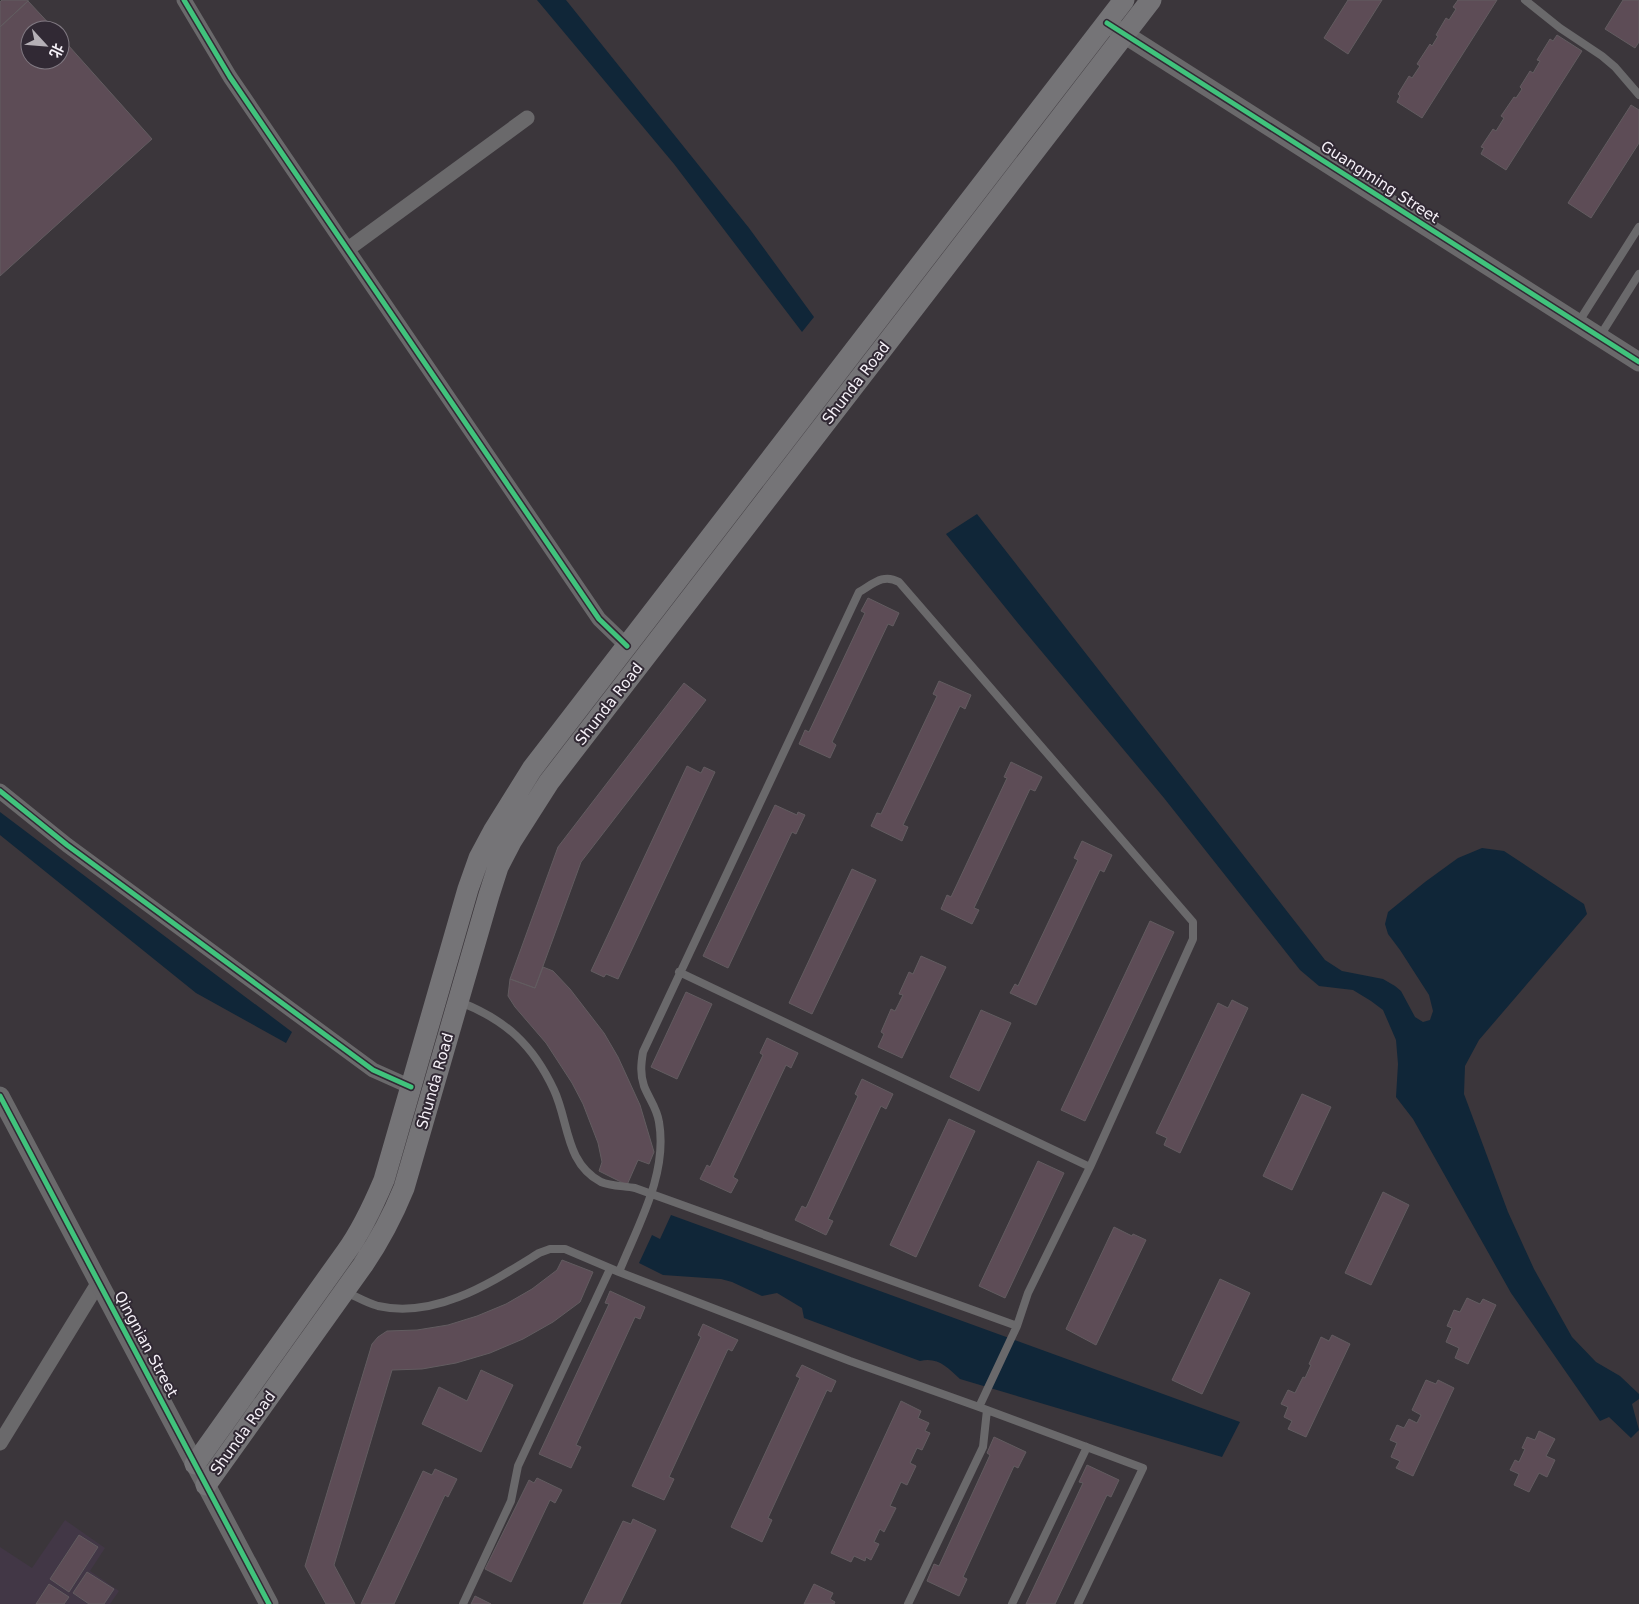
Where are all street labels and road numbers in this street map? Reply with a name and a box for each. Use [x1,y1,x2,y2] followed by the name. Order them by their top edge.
[1317,137,1443,227] street label: Guangming Street
[818,338,894,428] street label: Shunda Road
[571,659,647,749] street label: Shunda Road
[413,1031,457,1131] street label: Shunda Road
[110,1288,182,1400] street label: Qingnian Street
[207,1388,279,1478] street label: Shunda Road

